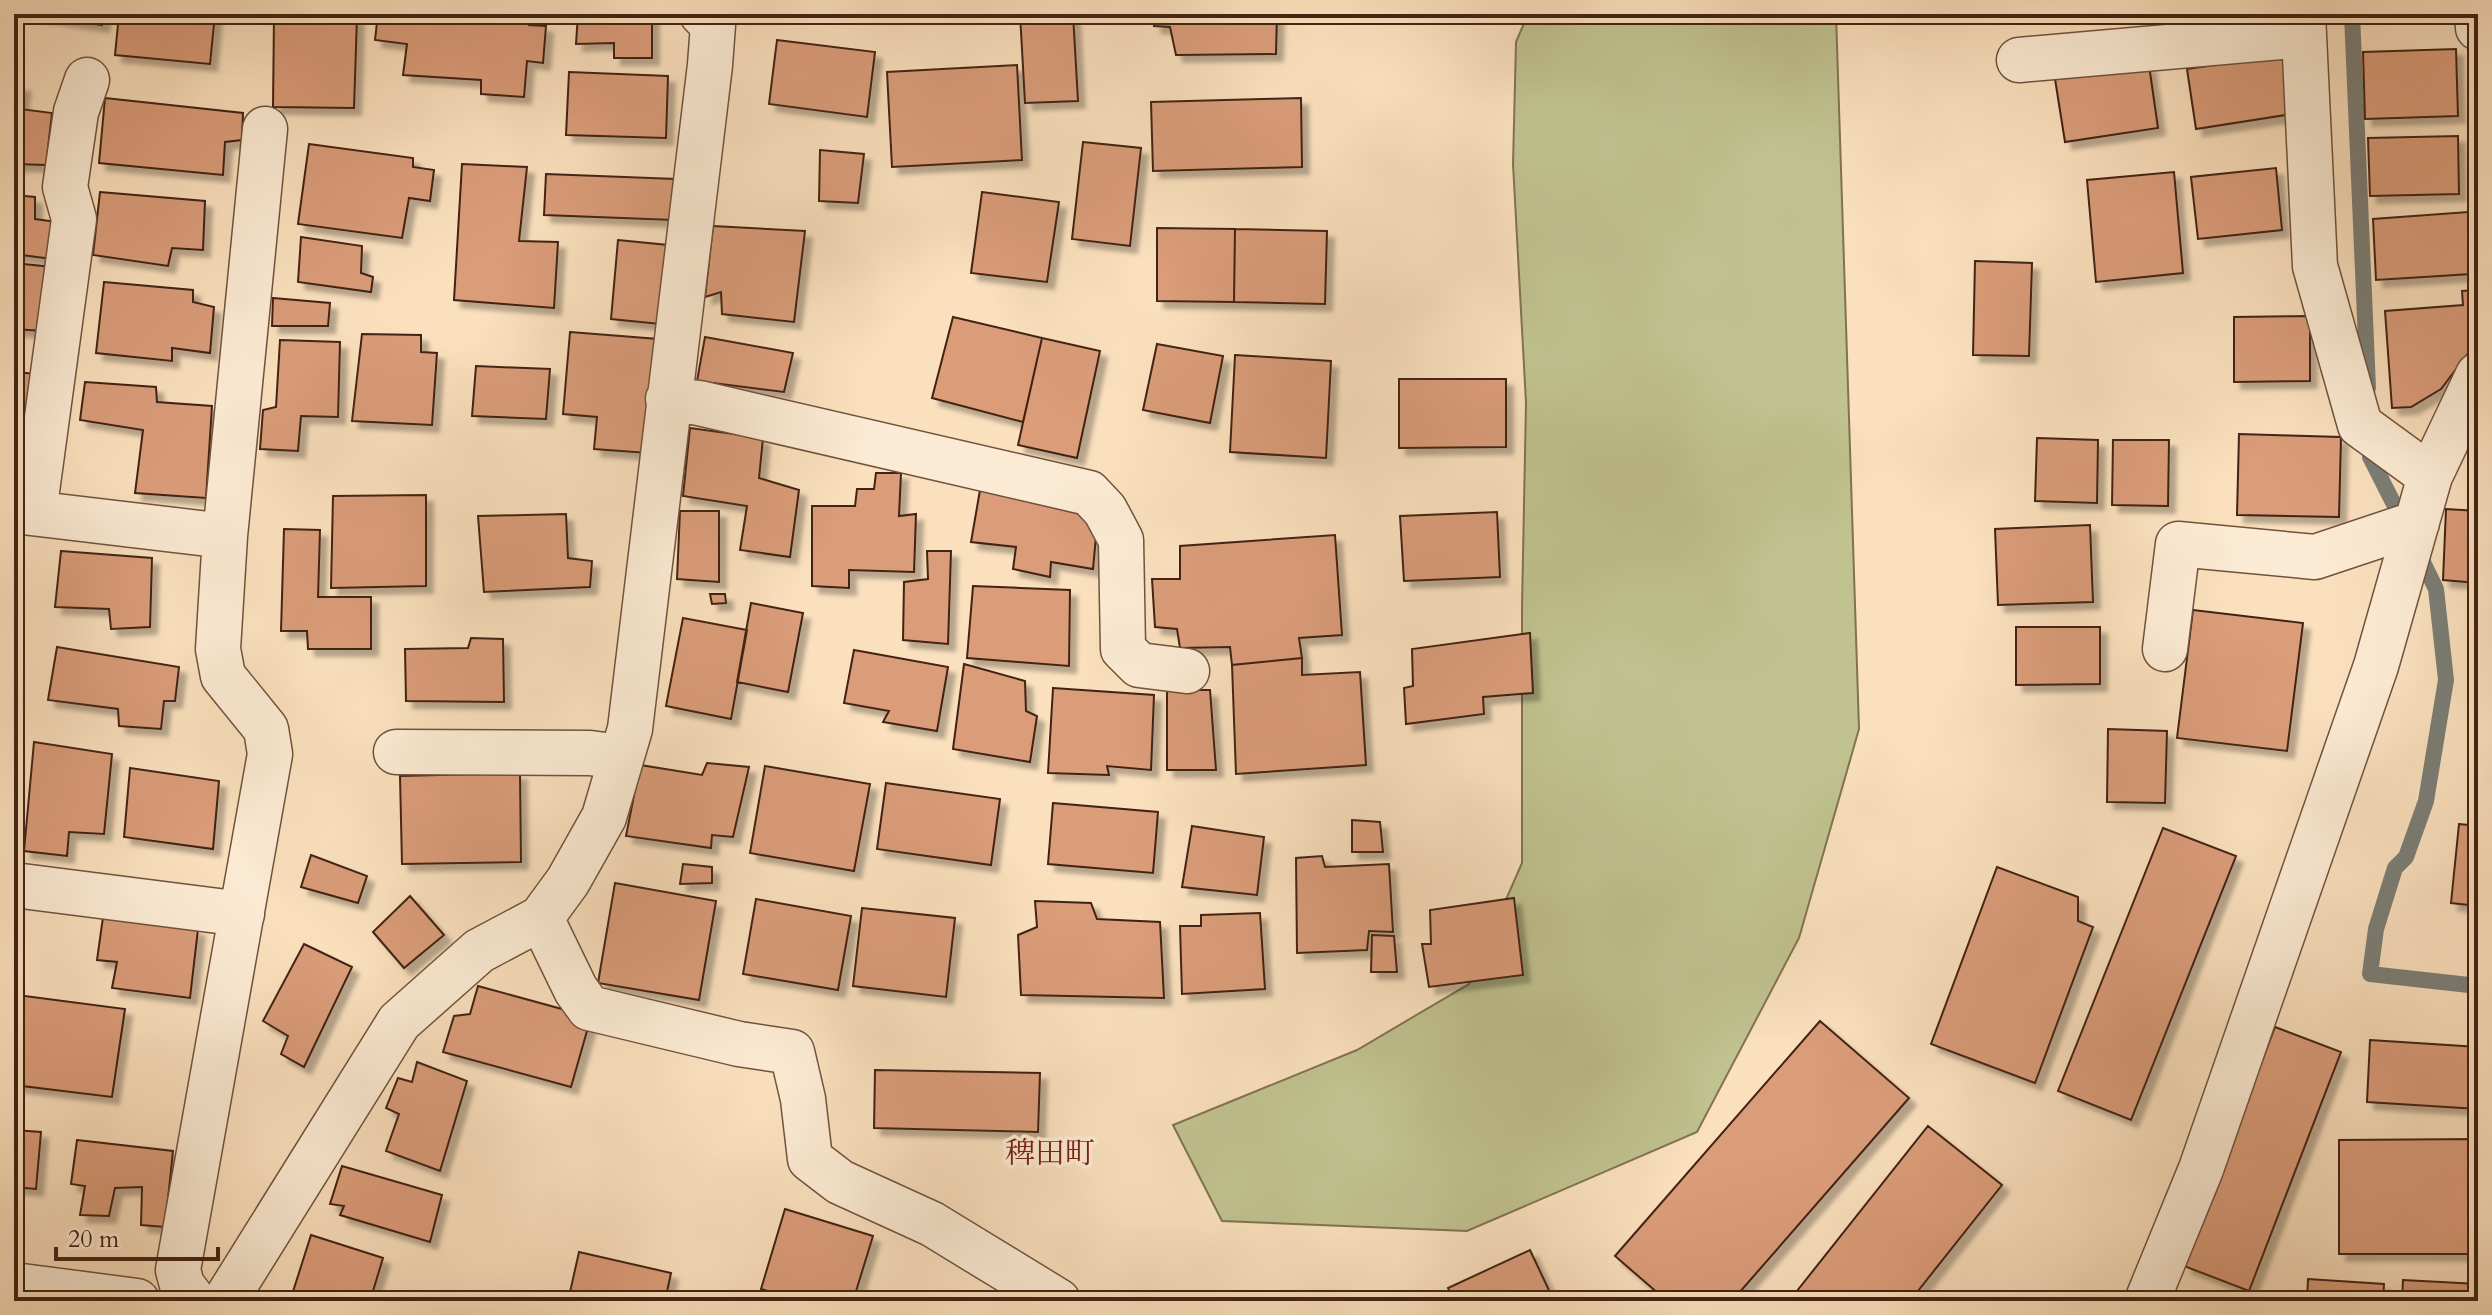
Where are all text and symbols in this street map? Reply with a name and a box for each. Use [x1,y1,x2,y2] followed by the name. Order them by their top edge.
[1005,1133,1095,1174] district label: 稗田町
[56,1211,218,1261] scale bar
[68,1223,120,1256] text: 20 m

